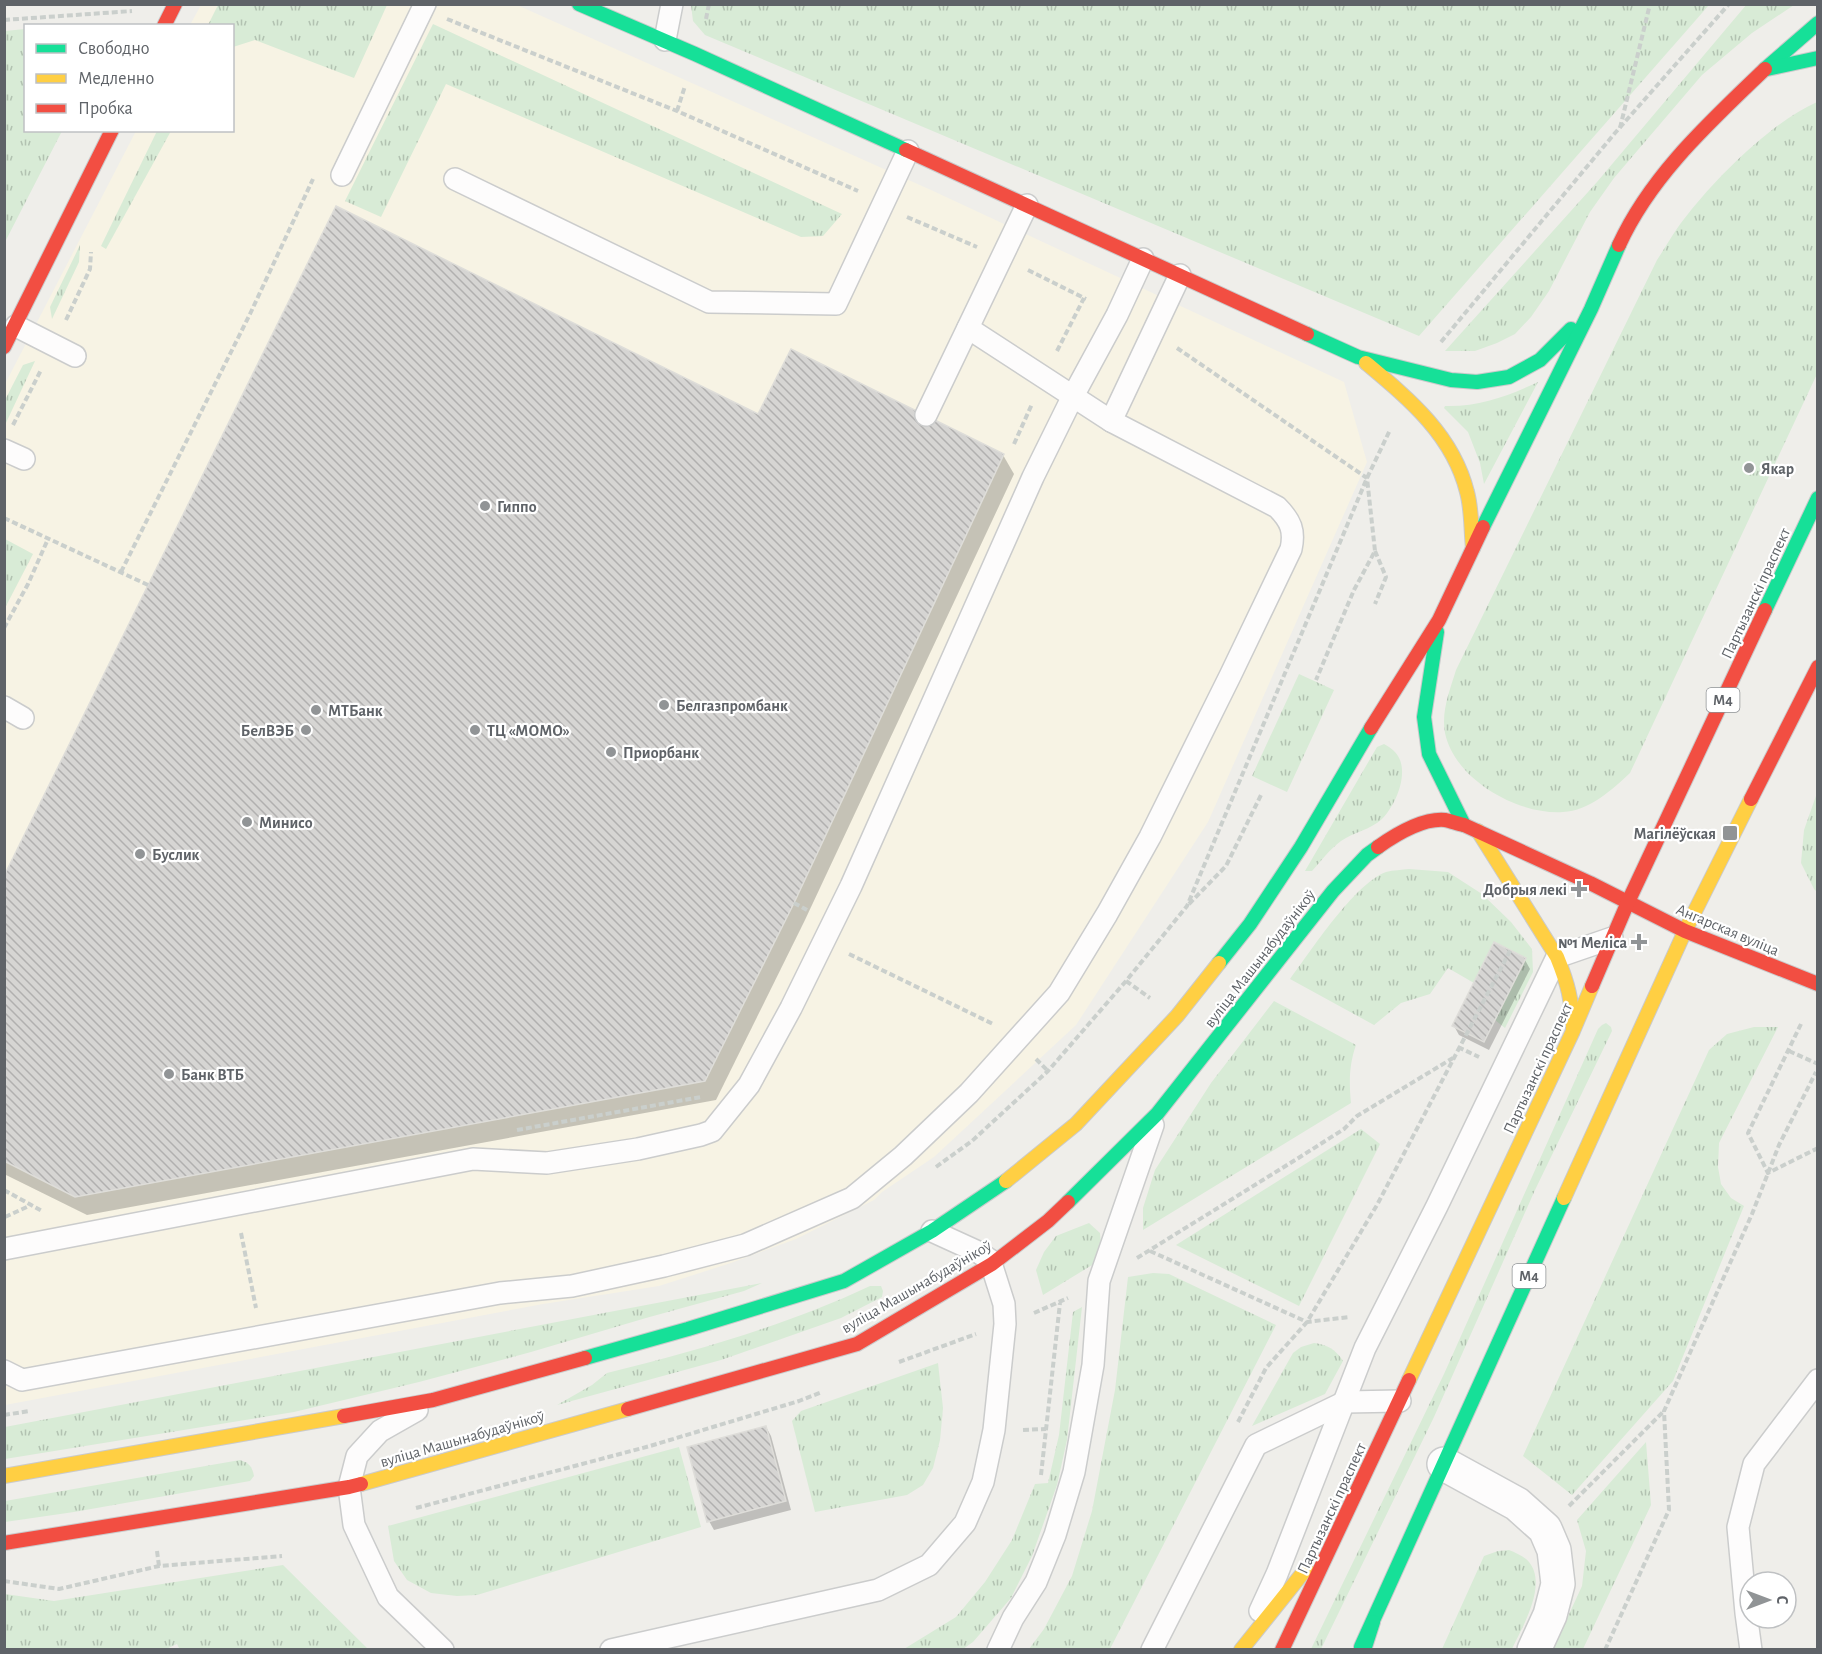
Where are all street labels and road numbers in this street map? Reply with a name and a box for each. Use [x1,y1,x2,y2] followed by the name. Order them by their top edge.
[1719,525,1793,661] street label: Партызанскі праспект
[1706,688,1740,712] road number: М4
[1201,887,1319,1031] street label: вуліца Машынабудаўнікоў
[1673,901,1781,960] street label: Ангарская вуліца
[1501,1000,1575,1136] street label: Партызанскі праспект
[839,1237,995,1337] street label: вуліца Машынабудаўнікоў
[1512,1264,1546,1288] road number: М4
[378,1408,547,1471] street label: вуліца Машынабудаўнікоў
[1295,1440,1369,1576] street label: Партызанскі праспект

